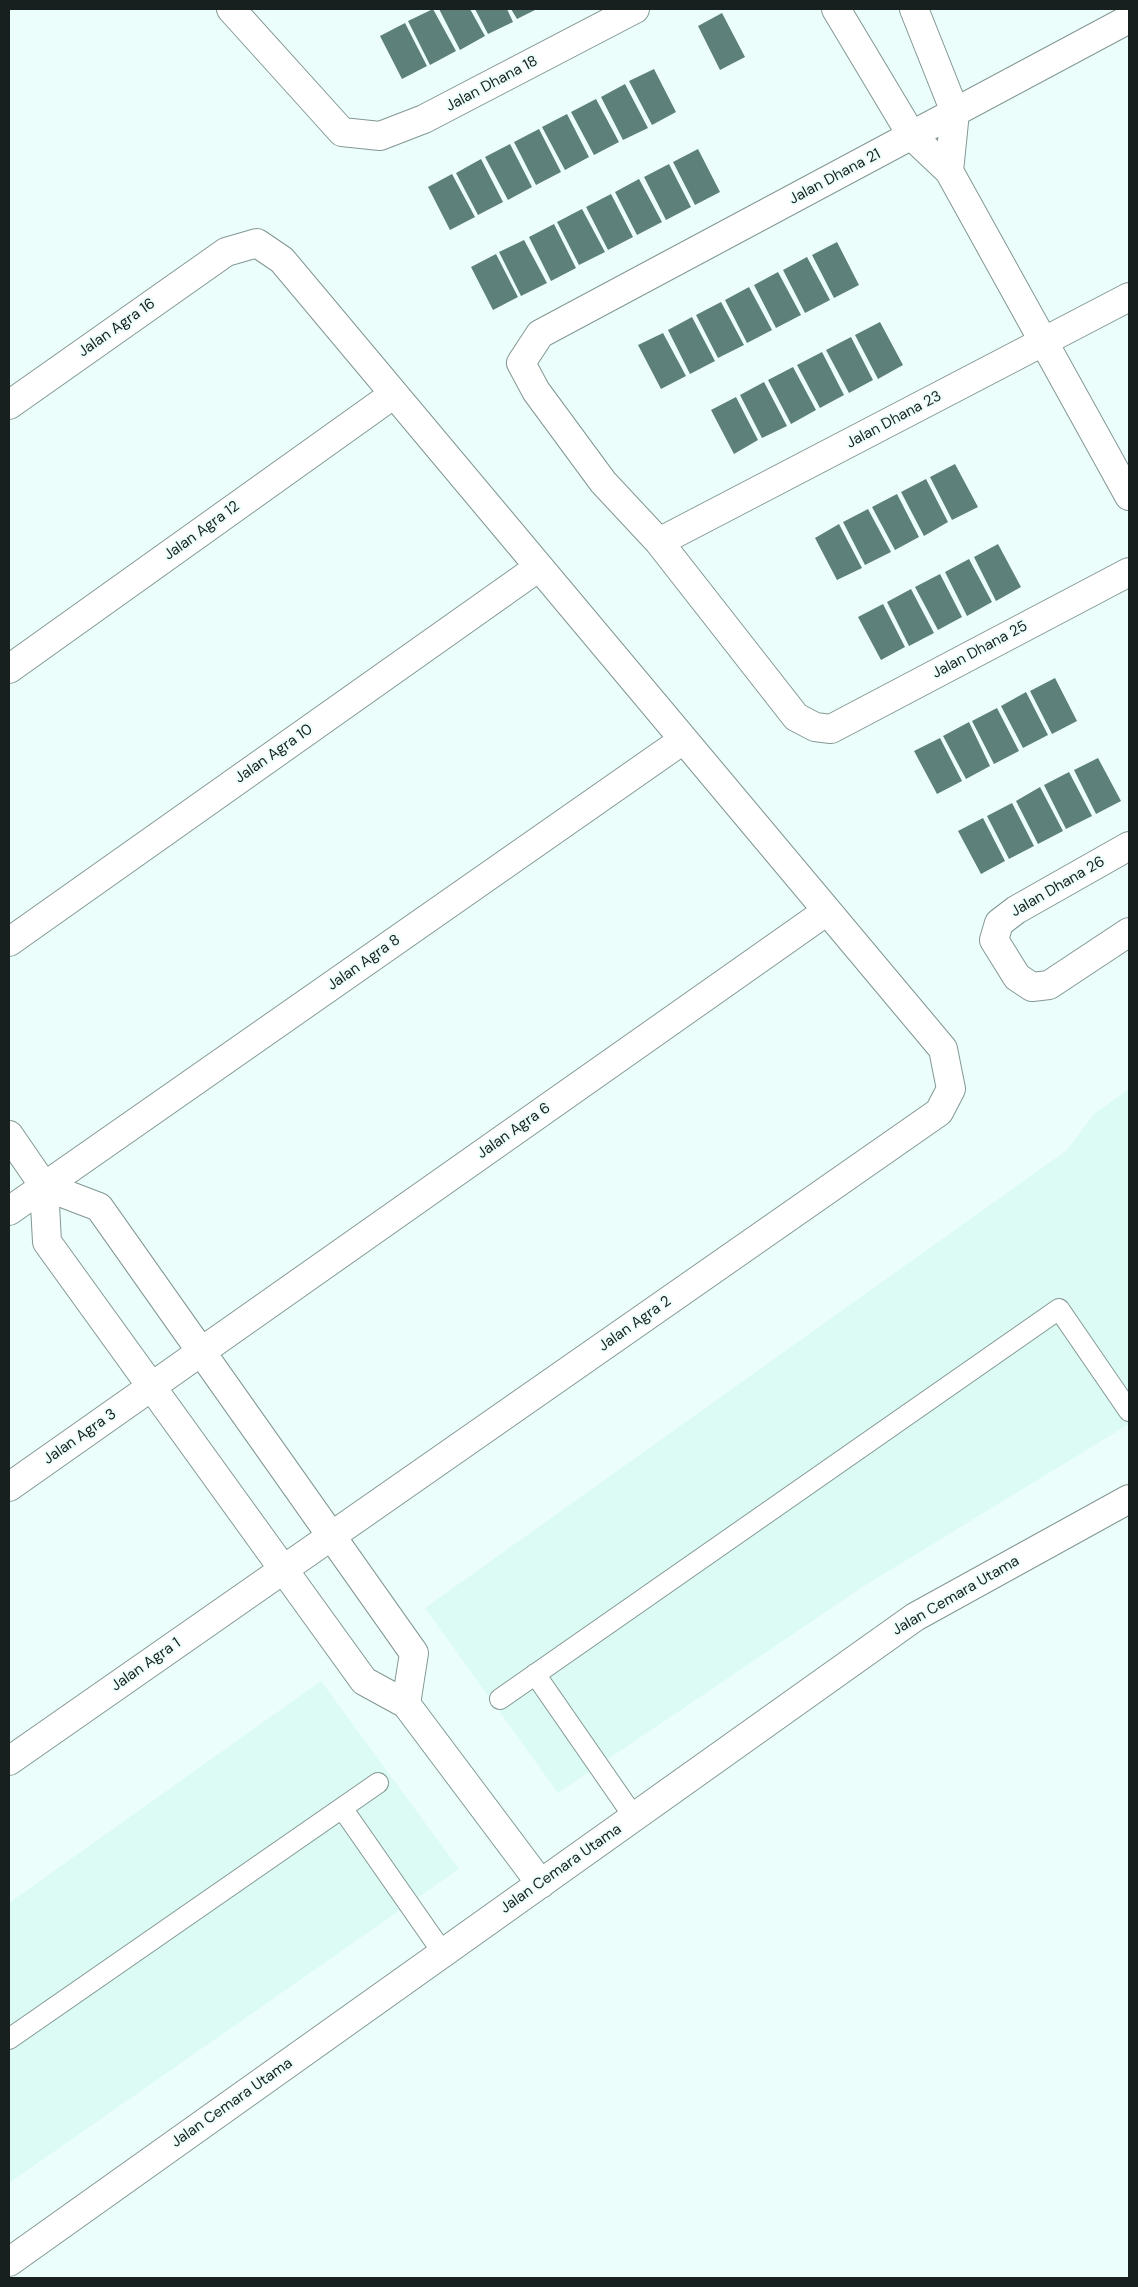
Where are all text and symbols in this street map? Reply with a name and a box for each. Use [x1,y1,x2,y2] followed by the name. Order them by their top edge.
[443,52,541,116] street label: Jalan Dhana 18
[786,145,884,209] street label: Jalan Dhana 21
[75,295,159,361] street label: Jalan Agra 16
[843,387,945,453] street label: Jalan Dhana 23
[161,498,243,564] street label: Jalan Agra 12
[929,617,1031,683] street label: Jalan Dhana 25
[232,721,316,787] street label: Jalan Agra 10
[1008,853,1108,921] street label: Jalan Dhana 26
[324,931,404,995] street label: Jalan Agra 8
[474,1099,554,1163] street label: Jalan Agra 6
[595,1292,675,1356] street label: Jalan Agra 2
[40,1405,120,1469] street label: Jalan Agra 3
[889,1552,1023,1640] street label: Jalan Cemara Utama
[108,1635,184,1695] street label: Jalan Agra 1
[497,1820,625,1918] street label: Jalan Cemara Utama
[168,2054,296,2152] street label: Jalan Cemara Utama

